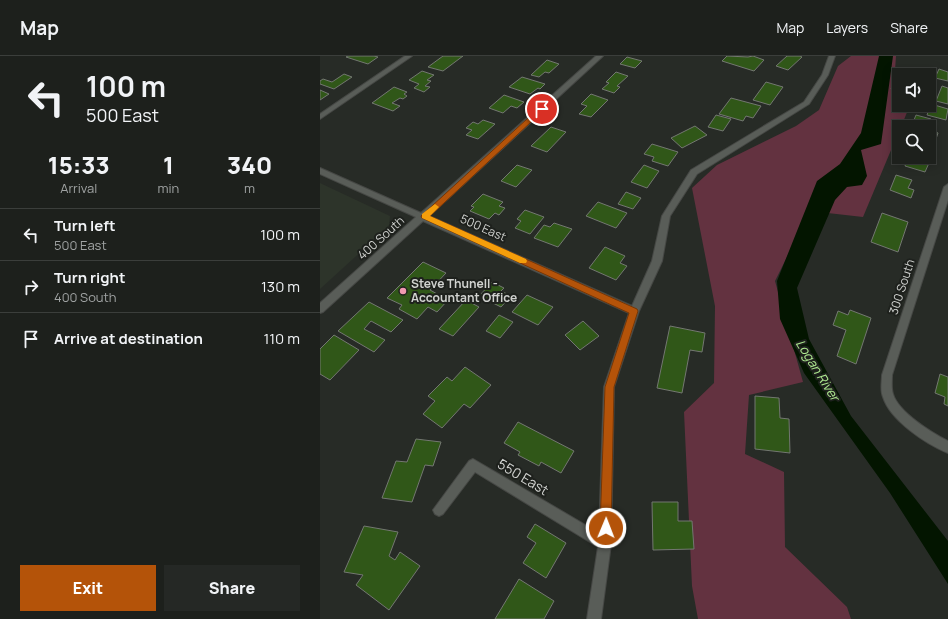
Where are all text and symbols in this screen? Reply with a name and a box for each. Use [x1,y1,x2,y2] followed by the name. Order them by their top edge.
[20,15,59,41] text: Map
[776,18,804,37] text: Map
[826,18,868,37] text: Layers
[890,18,928,37] text: Share
[86,67,166,105] text: 100 m
[892,68,936,164] map controls
[892,68,936,112] button: sound
[20,72,72,124] icon: left
[525,92,559,126] pin
[531,98,553,120] icon: arrive
[86,103,159,127] text: 500 East
[892,120,936,164] button: search
[48,148,110,181] text: 15:33
[163,148,174,181] text: 1
[227,148,272,181] text: 340
[60,179,97,197] text: Arrival
[158,179,179,197] text: min
[244,179,255,197] text: m
[458,210,509,245] street label: 500 East
[354,212,408,263] street label: 400 South
[54,215,116,236] text: Turn left
[20,224,42,246] icon: left
[260,224,300,245] text: 100 m
[54,236,107,254] text: 500 East
[885,257,918,317] street label: 300 South
[54,267,125,288] text: Turn right
[411,275,517,306] place label: Steve Thunell - Accountant Office
[20,276,42,298] icon: right
[261,276,300,297] text: 130 m
[398,286,408,296] marker: Steve Thunell - Accountant Office
[54,288,116,306] text: 400 South
[20,328,42,350] icon: arrive
[54,328,203,349] text: Arrive at destination
[263,328,300,349] text: 110 m
[792,336,845,406] water label: Logan River
[494,454,553,499] street label: 550 East
[585,507,627,549] position arrow
[20,565,156,611] button: Exit
[164,565,300,611] button: Share

